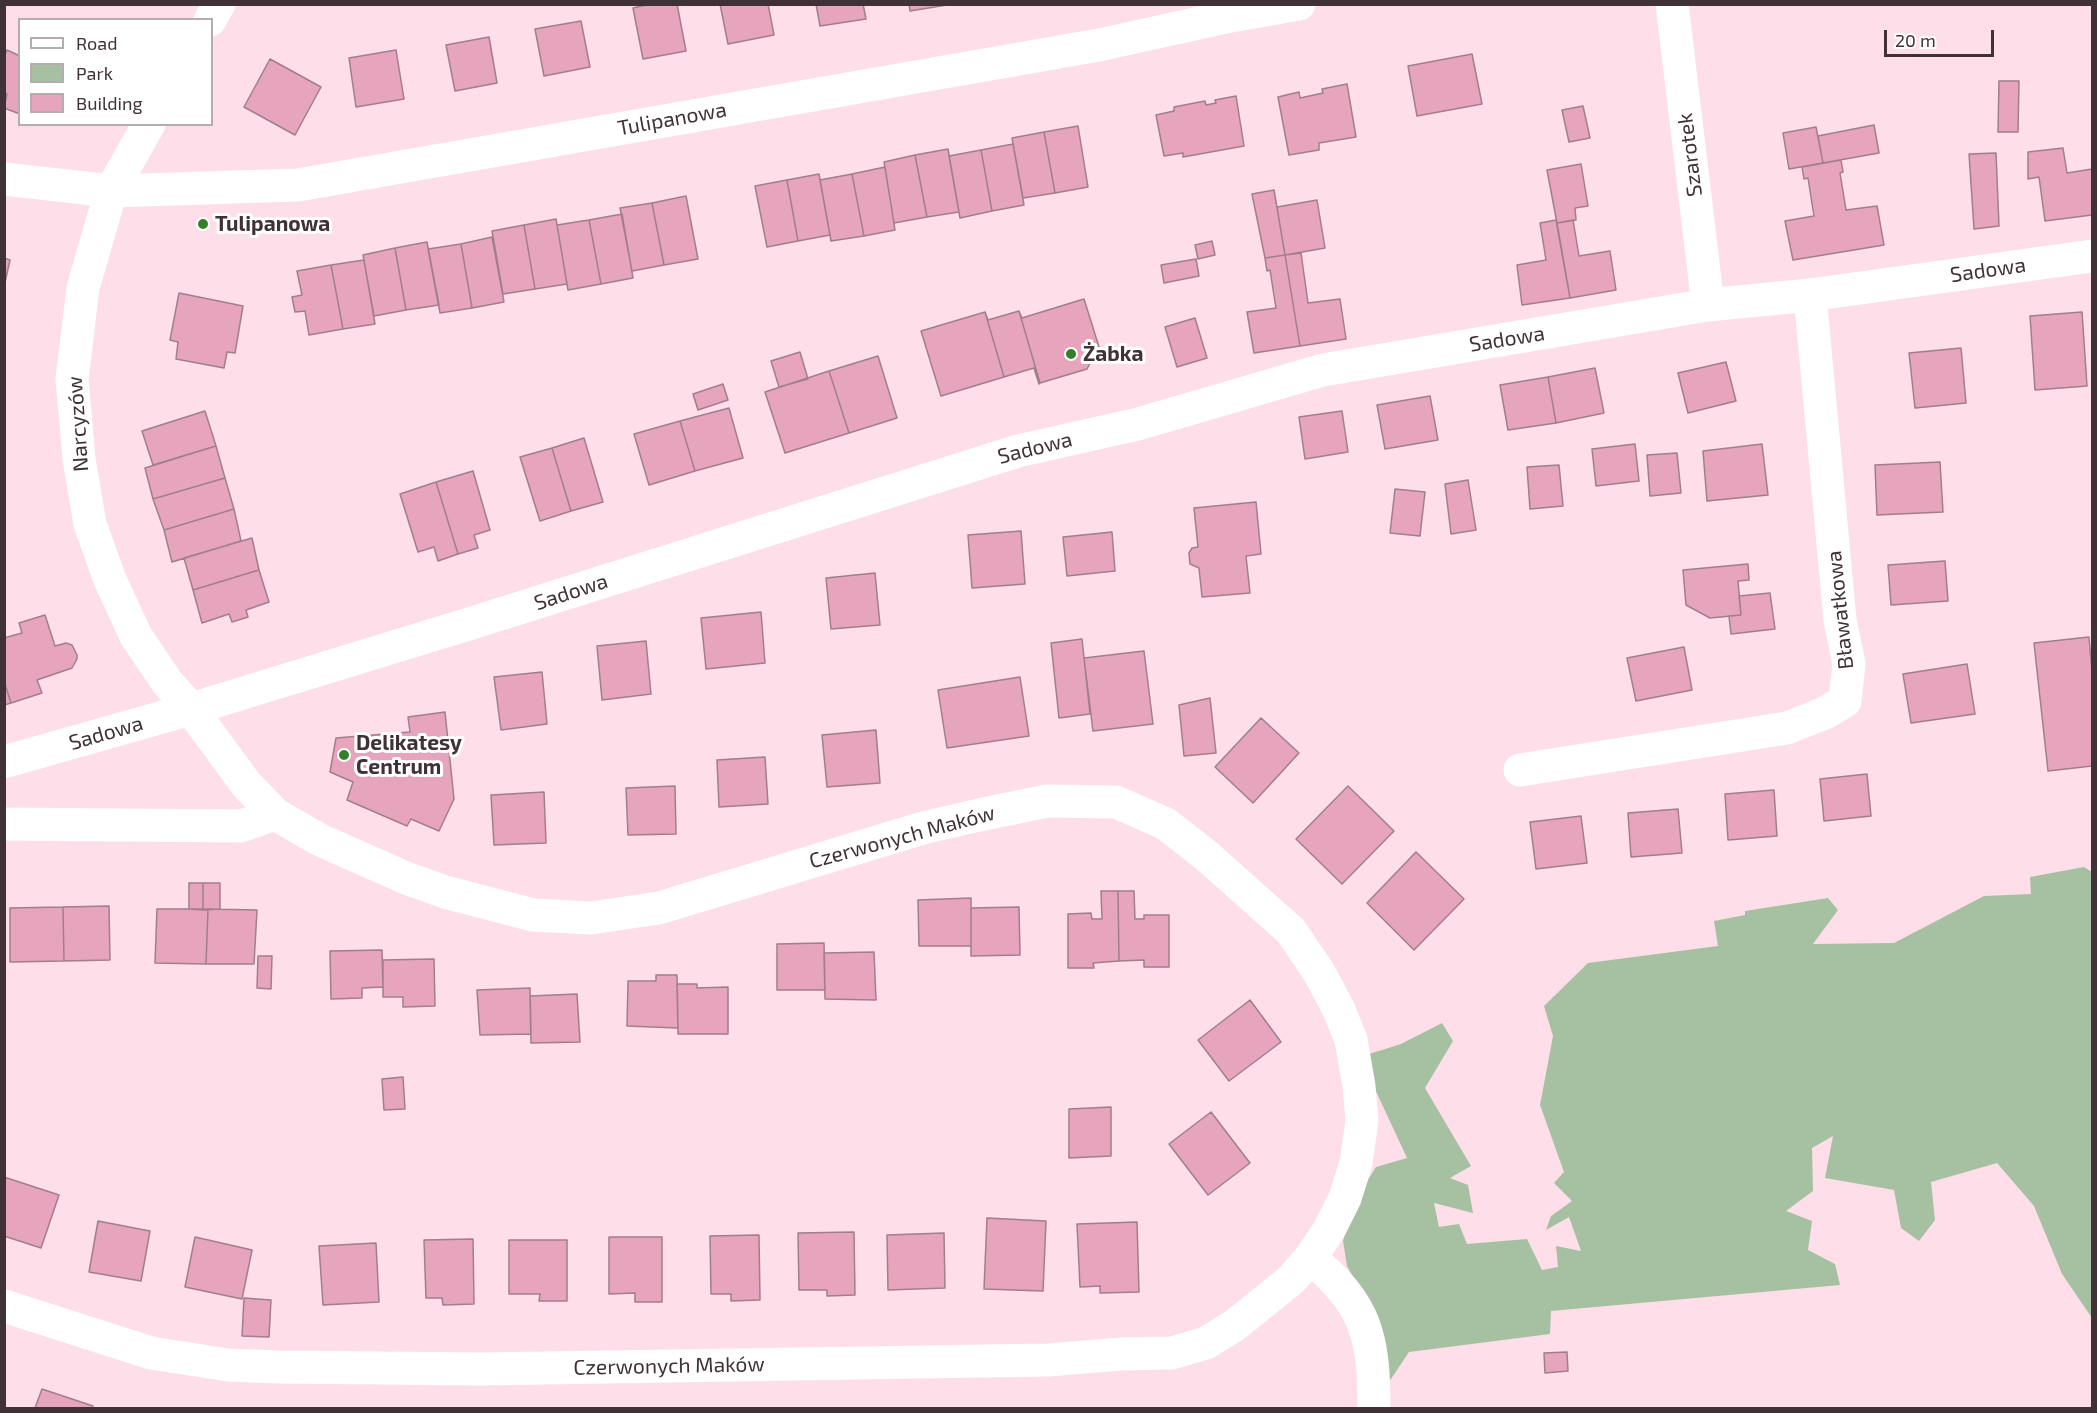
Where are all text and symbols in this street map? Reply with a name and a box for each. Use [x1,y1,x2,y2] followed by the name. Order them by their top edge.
[18,18,213,126] legend
[1887,18,1996,56] scale bar
[1895,29,1936,51] text: 20 m
[76,32,117,54] text: Road
[76,62,113,84] text: Park
[76,92,143,114] text: Building
[616,97,728,141] street label: Tulipanowa
[1672,112,1708,198] street label: Szarotek
[215,211,330,237] place label: Tulipanowa
[196,217,210,231] marker: Tulipanowa
[1949,252,2027,288] street label: Sadowa
[1468,321,1546,357] street label: Sadowa
[1083,341,1143,367] place label: Żabka
[1064,347,1078,361] marker: Żabka
[62,375,94,473] street label: Narcyzów
[995,427,1075,469] street label: Sadowa
[1821,549,1859,671] street label: Bławatkowa
[531,568,611,616] street label: Sadowa
[66,710,146,756] street label: Sadowa
[356,730,462,780] place label: Delikatesy Centrum
[337,748,351,762] marker: Delikatesy Centrum
[806,800,998,874] street label: Czerwonych Maków
[573,1352,765,1380] street label: Czerwonych Maków

